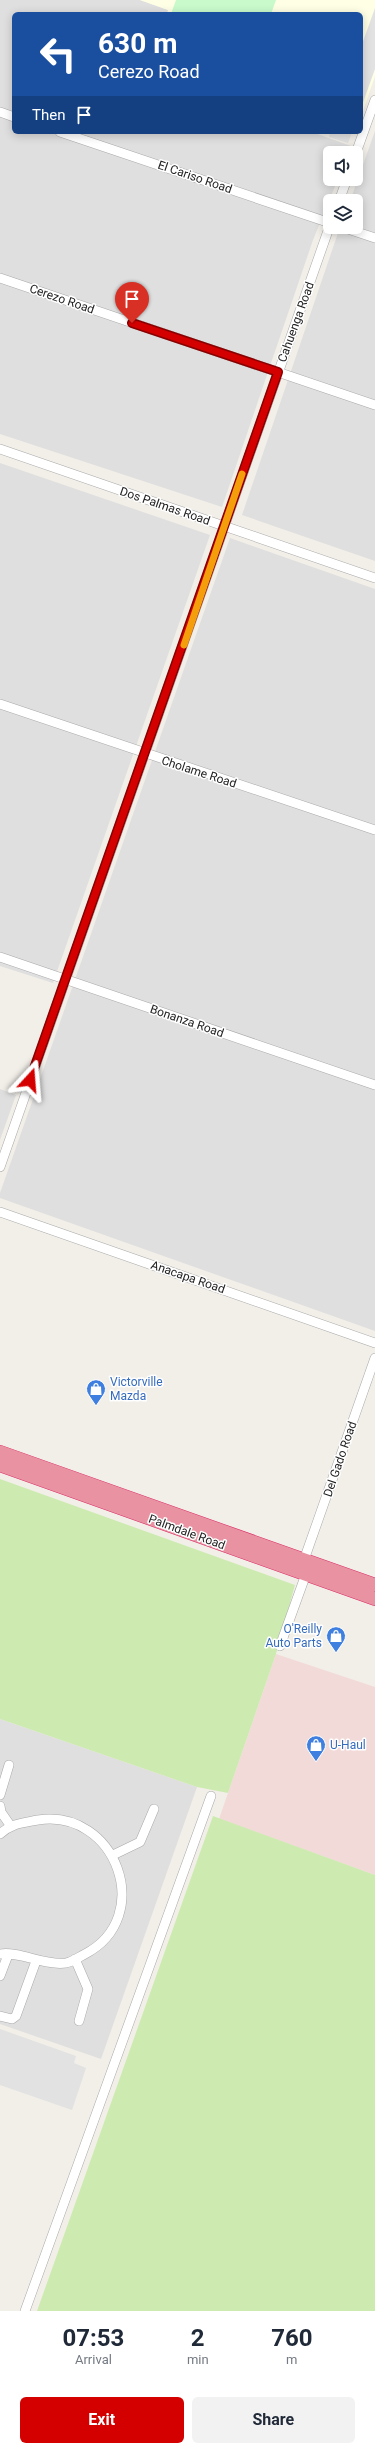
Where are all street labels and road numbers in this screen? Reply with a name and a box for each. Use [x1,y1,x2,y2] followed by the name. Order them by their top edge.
[156,158,234,196] street label: El Cariso Road
[275,280,317,364] street label: Cahuenga Road
[28,281,96,317] street label: Cerezo Road
[118,484,212,528] street label: Dos Palmas Road
[160,753,238,791] street label: Cholame Road
[148,1002,226,1040] street label: Bonanza Road
[149,1258,227,1296] street label: Anacapa Road
[321,1419,359,1499] street label: Del Gado Road
[147,1512,227,1552] street label: Palmdale Road

